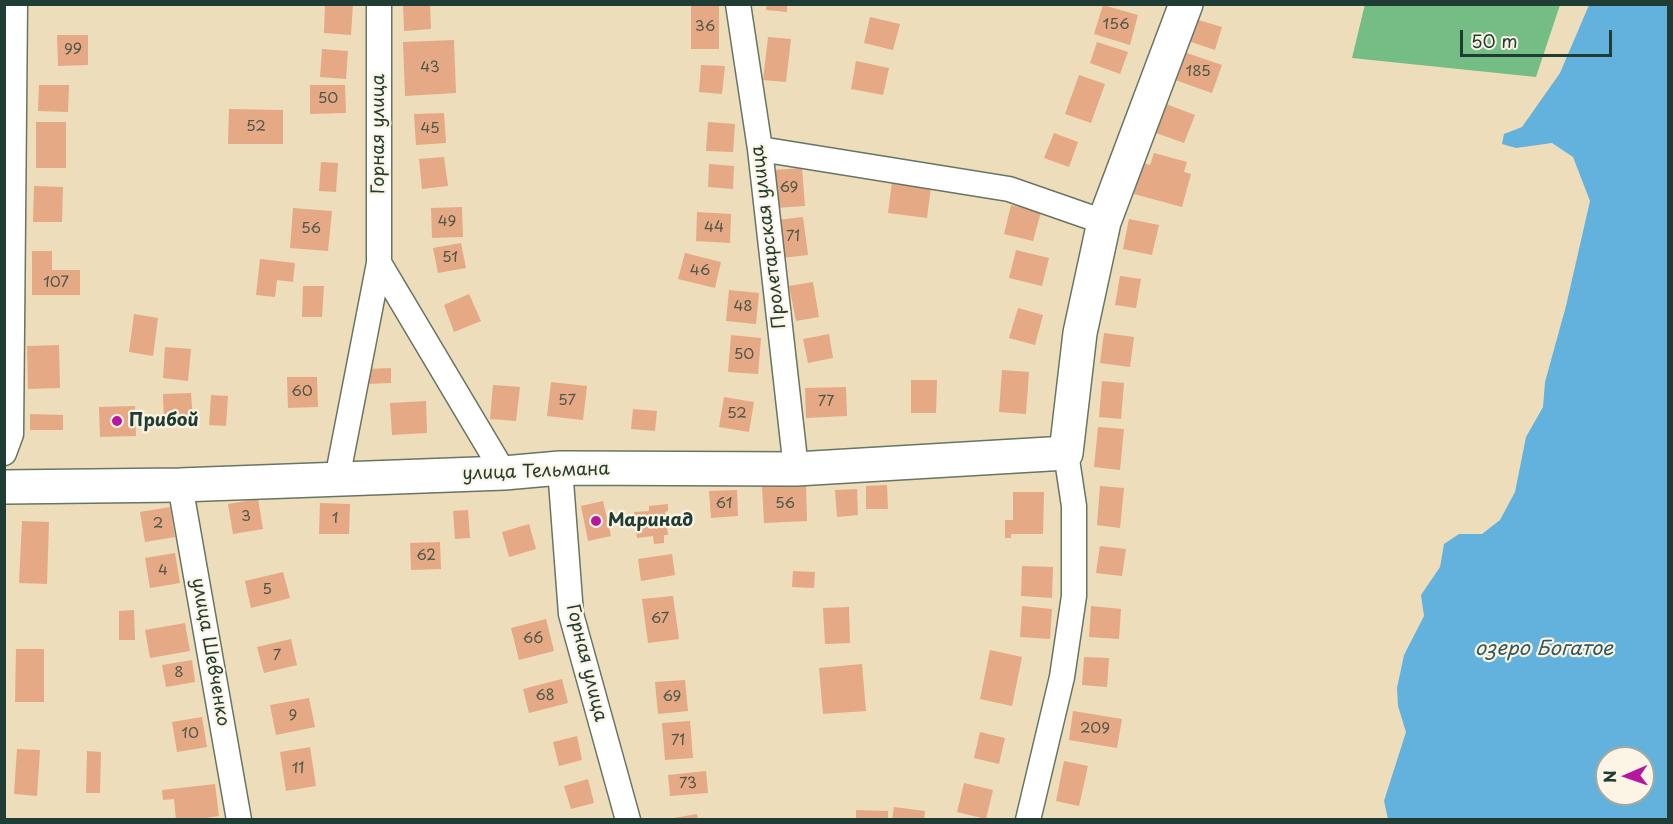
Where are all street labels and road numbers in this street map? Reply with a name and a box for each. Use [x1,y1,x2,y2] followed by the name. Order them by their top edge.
[368,74,390,194] street label: Горная улица
[747,144,791,330] street label: Пролетарская улица
[462,459,610,485] street label: улица Тельмана
[186,576,234,728] street label: улица Шевченко
[561,602,611,724] street label: Горная улица

